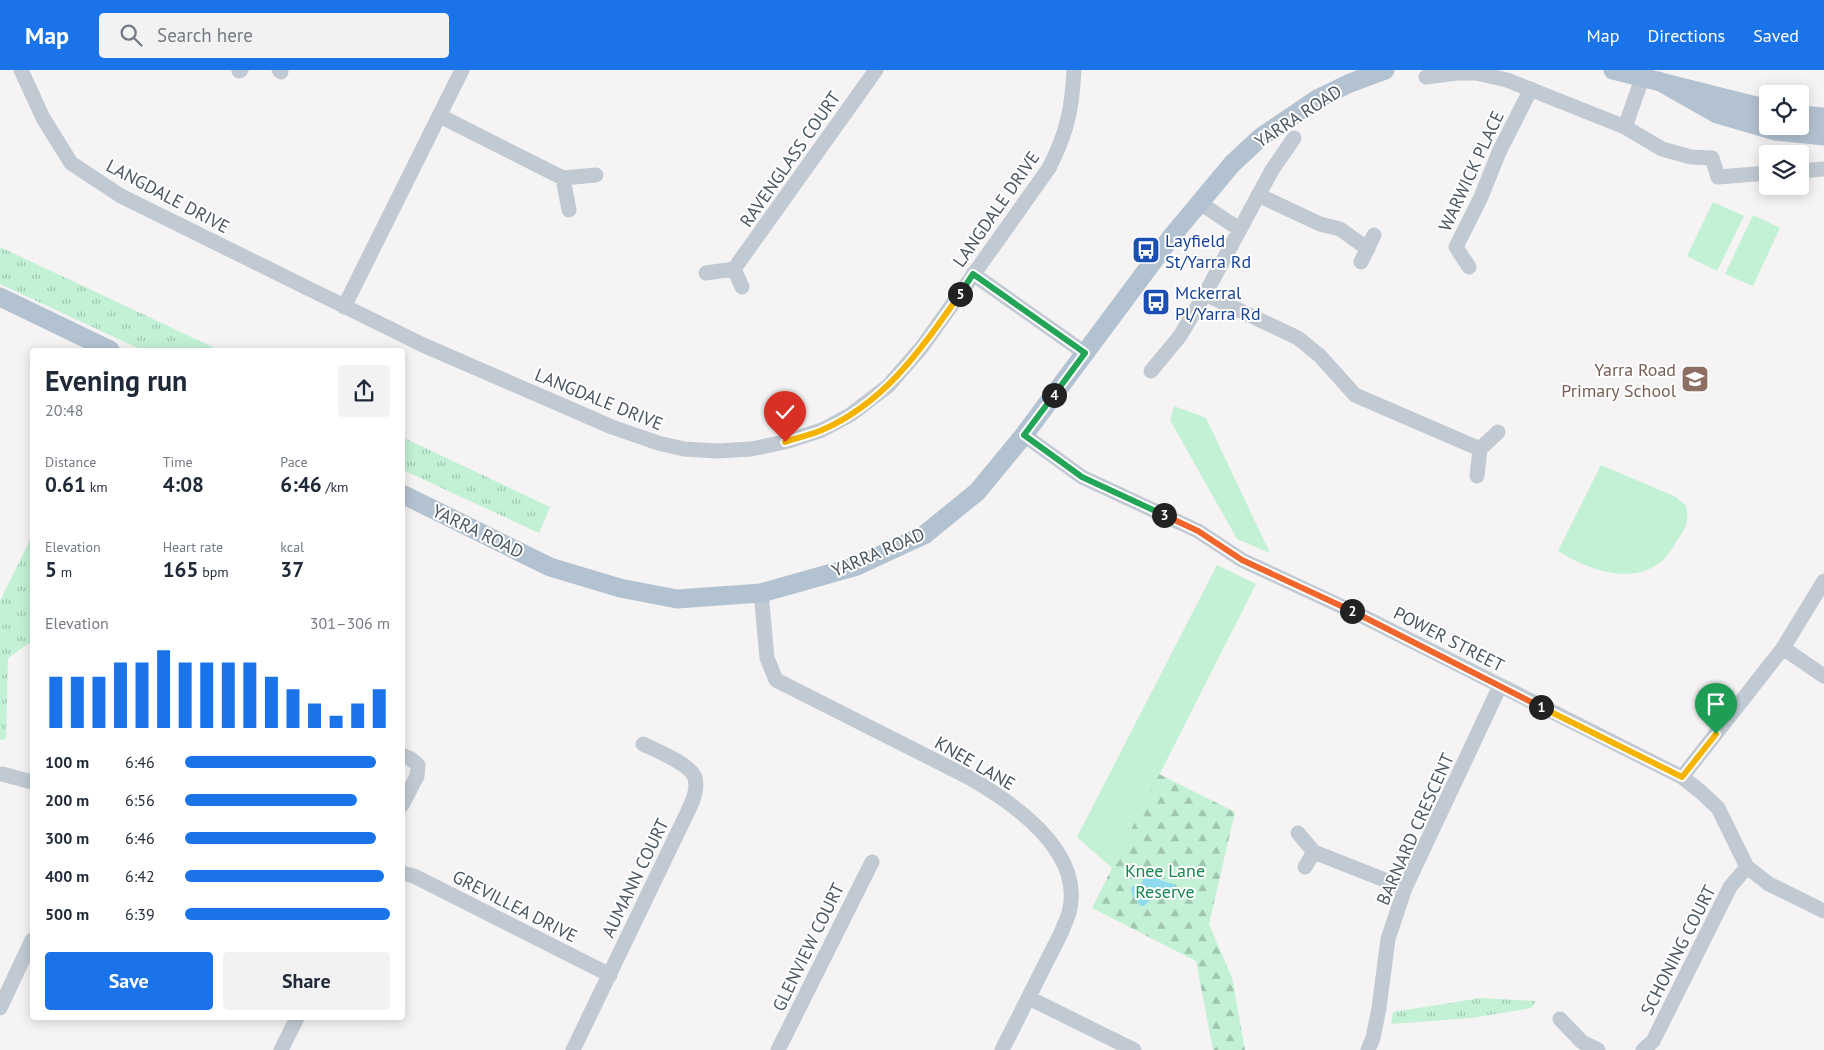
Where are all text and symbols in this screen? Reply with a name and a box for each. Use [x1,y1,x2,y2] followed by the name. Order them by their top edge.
[99,13,449,58] search box
[25,20,69,51] text: Map
[117,21,145,49] icon: search
[157,23,253,47] text: Search here
[1587,24,1619,47] text: Map
[1647,24,1725,47] text: Directions
[1753,24,1799,47] text: Saved
[1250,79,1346,153] street label: YARRA ROAD
[1759,85,1809,195] map controls
[1759,85,1809,135] button: locate
[735,87,845,231] street label: RAVENGLASS COURT
[1433,107,1509,235] street label: WARWICK PLACE
[1759,145,1809,195] button: layers
[947,147,1045,271] street label: LANGDALE DRIVE
[102,154,234,238] street label: LANGDALE DRIVE
[1165,229,1251,273] place label: Layfield St/Yarra Rd
[1131,235,1161,265] bus stop icon: Layfield St/Yarra Rd
[1175,281,1261,325] place label: Mckerral Pl/Yarra Rd
[948,282,972,306] pin: 5
[957,285,964,303] text: 5
[1141,287,1171,317] bus stop icon: Mckerral Pl/Yarra Rd
[1561,358,1677,402] place label: Yarra Road Primary School
[45,362,187,399] text: Evening run
[532,363,666,435] street label: LANGDALE DRIVE
[1680,364,1710,394] school or university icon: Yarra Road Primary School
[338,365,390,417] button: share
[1042,382,1066,408] pin: 4
[1051,386,1058,404] text: 4
[764,391,806,442] pin
[771,398,799,426] icon: check
[45,400,83,420] text: 20:48
[45,453,96,471] text: Distance
[163,453,193,471] text: Time
[280,453,308,471] text: Pace
[45,471,86,498] text: 0.61
[163,471,204,498] text: 4:08
[280,471,322,498] text: 6:46
[86,478,108,496] text: km
[322,478,348,496] text: /km
[428,499,528,563] street label: YARRA ROAD
[1152,502,1176,528] pin: 3
[1161,506,1168,524] text: 3
[828,522,928,582] street label: YARRA ROAD
[45,538,101,556] text: Elevation
[163,538,223,556] text: Heart rate
[280,538,304,556] text: kcal
[45,556,57,583] text: 5
[163,556,198,583] text: 165
[280,556,304,583] text: 37
[57,563,72,581] text: m
[198,563,229,581] text: bpm
[1340,598,1364,624] pin: 2
[1390,601,1508,677] street label: POWER STREET
[1349,602,1356,620] text: 2
[45,613,109,633] text: Elevation
[310,613,390,633] text: 301–306 m
[1695,683,1737,734] pin
[1702,690,1730,718] icon: arrive
[1528,694,1554,720] pin: 1
[1538,698,1545,716] text: 1
[931,731,1019,795] street label: KNEE LANE
[1371,749,1459,909] street label: BARNARD CRESCENT
[45,752,89,772] text: 100 m
[125,752,155,772] text: 6:46
[45,790,89,810] text: 200 m
[125,790,155,810] text: 6:56
[596,815,674,941] street label: AUMANN COURT
[45,828,89,848] text: 300 m
[125,828,155,848] text: 6:46
[1125,859,1205,903] park label: Knee Lane Reserve
[449,865,581,947] street label: GREVILLEA DRIVE
[45,866,89,886] text: 400 m
[125,866,155,886] text: 6:42
[767,879,849,1015] street label: GLENVIEW COURT
[1635,881,1721,1019] street label: SCHONING COURT
[45,904,89,924] text: 500 m
[125,904,155,924] text: 6:39
[45,952,213,1010] button: Save
[223,952,390,1010] button: Share

